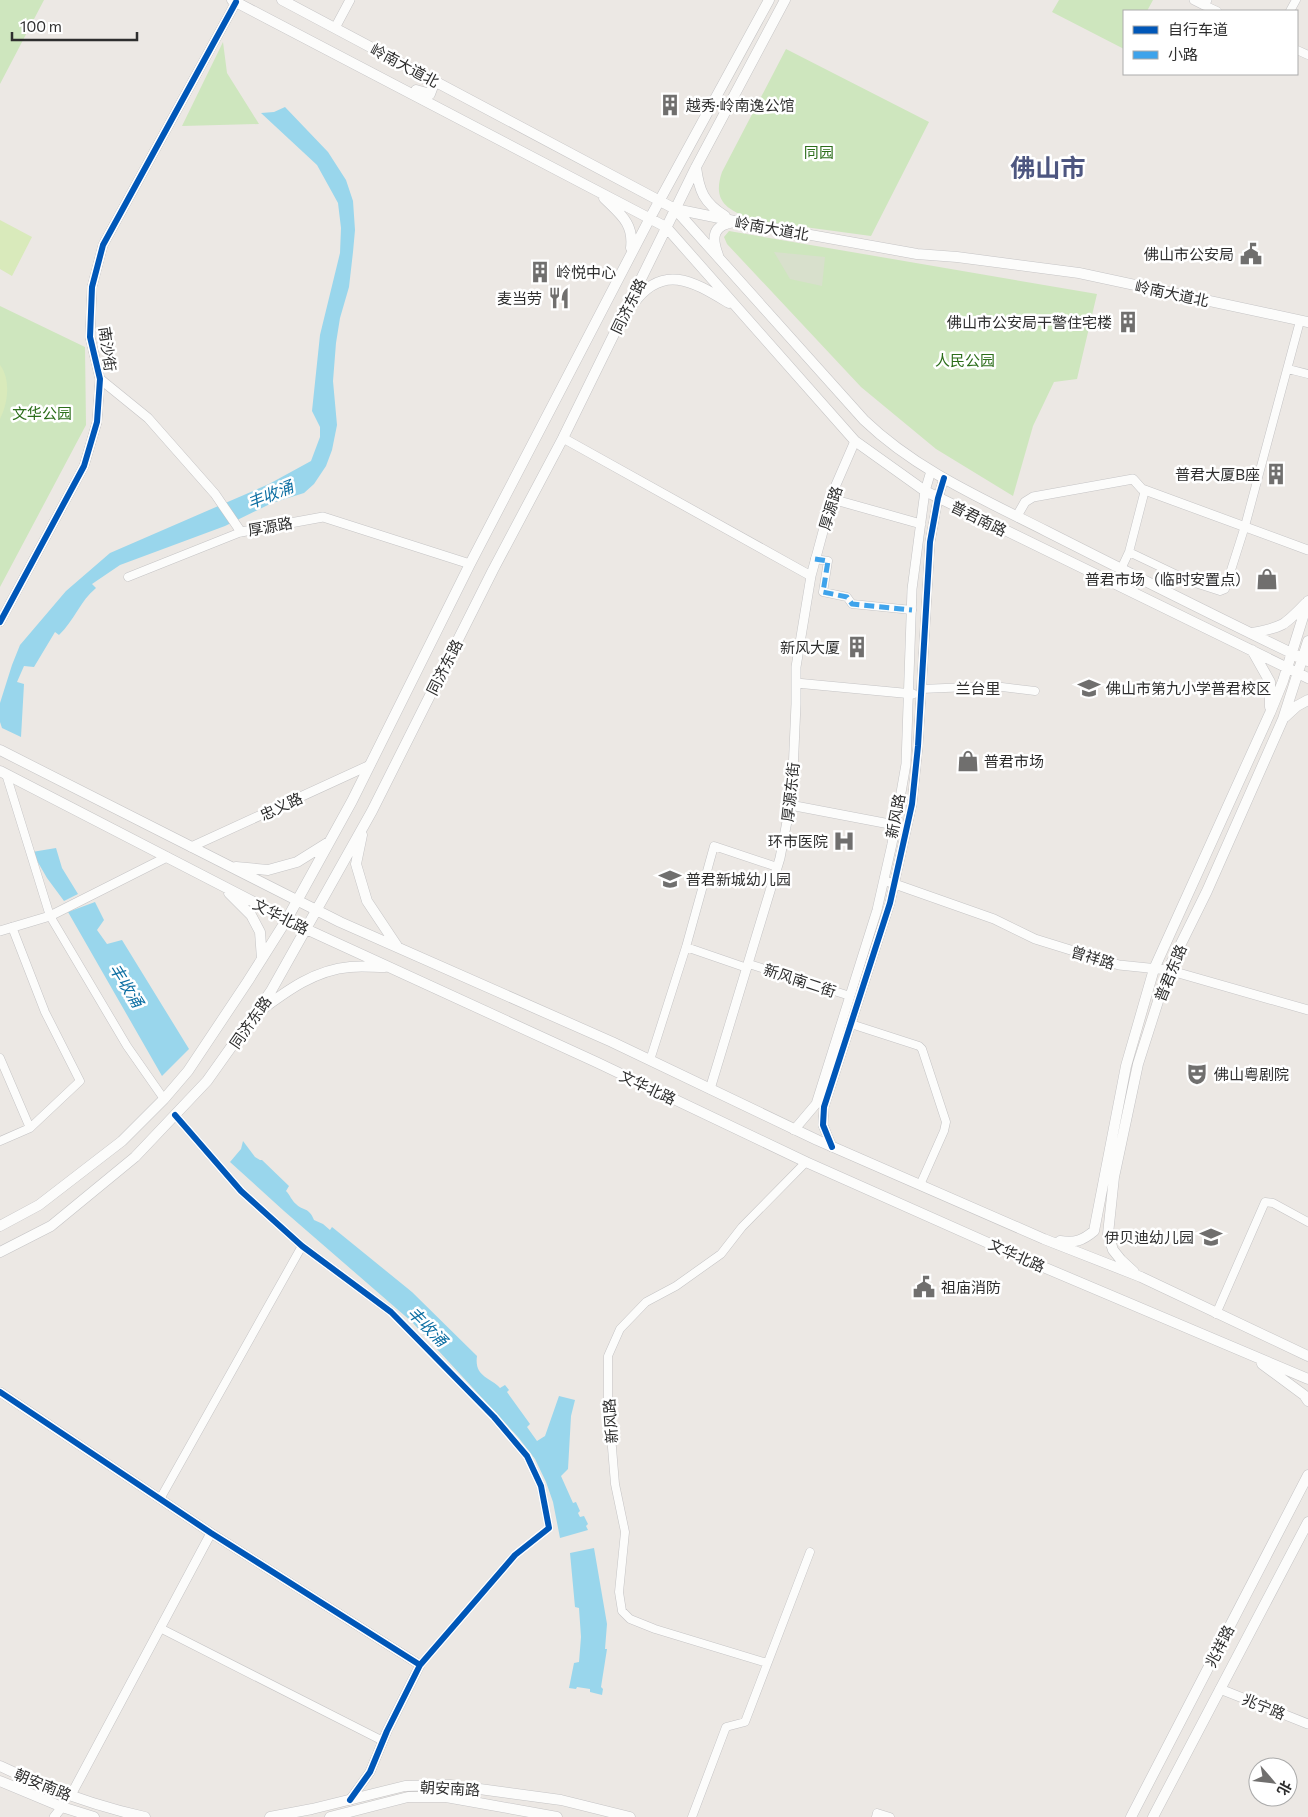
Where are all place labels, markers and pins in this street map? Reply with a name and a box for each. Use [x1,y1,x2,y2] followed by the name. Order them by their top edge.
[657,92,683,118] building icon: 越秀·岭南逸公馆
[686,96,795,114] place label: 越秀·岭南逸公馆
[1238,241,1264,267] public building icon: 佛山市公安局
[1144,245,1234,263] place label: 佛山市公安局
[527,259,553,285] building icon: 岭悦中心
[556,263,616,281] place label: 岭悦中心
[546,285,572,311] restaurant icon: 麦当劳
[497,289,542,307] place label: 麦当劳
[1115,309,1141,335] building icon: 佛山市公安局干警住宅楼
[947,313,1112,331] place label: 佛山市公安局干警住宅楼
[1263,461,1289,487] building icon: 普君大厦B座
[1175,465,1260,483] place label: 普君大厦B座
[1254,566,1280,592] shop icon: 普君市场（临时安置点）
[1085,570,1250,588] place label: 普君市场（临时安置点）
[844,634,870,660] building icon: 新风大厦
[780,638,840,656] place label: 新风大厦
[1076,675,1102,701] school or university icon: 佛山市第九小学普君校区
[1106,679,1271,697] place label: 佛山市第九小学普君校区
[955,748,981,774] shop icon: 普君市场
[984,752,1044,770] place label: 普君市场
[831,828,857,854] hospital icon: 环市医院
[768,832,828,850] place label: 环市医院
[657,866,683,892] school or university icon: 普君新城幼儿园
[686,870,791,888] place label: 普君新城幼儿园
[1184,1061,1210,1087] theatre icon: 佛山粤剧院
[1214,1065,1289,1083] place label: 佛山粤剧院
[1198,1224,1224,1250] school or university icon: 伊贝迪幼儿园
[1104,1228,1194,1246] place label: 伊贝迪幼儿园
[911,1274,937,1300] public building icon: 祖庙消防
[941,1278,1001,1296] place label: 祖庙消防

